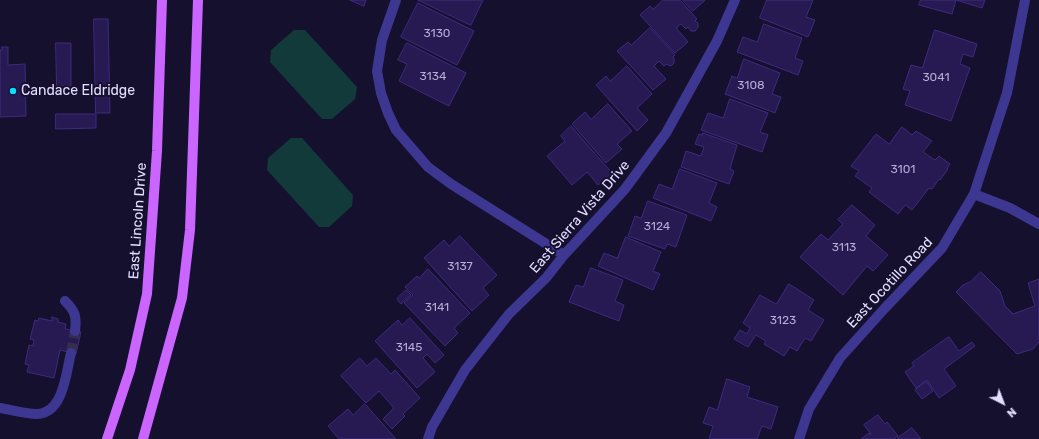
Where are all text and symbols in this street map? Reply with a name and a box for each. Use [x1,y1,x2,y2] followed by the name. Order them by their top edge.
[424,27,450,41] house number: 3130
[420,70,446,84] house number: 3134
[922,71,950,85] house number: 3041
[737,79,765,93] house number: 3108
[21,83,135,99] place label: Candace Eldridge
[8,86,18,96] marker: Candace Eldridge
[526,157,634,277] street label: East Sierra Vista Drive
[126,162,150,280] street label: East Lincoln Drive
[891,163,915,177] house number: 3101
[644,220,670,234] house number: 3124
[844,234,936,332] street label: East Ocotillo Road
[832,241,856,255] house number: 3113
[447,260,473,274] house number: 3137
[425,301,449,315] house number: 3141
[770,314,796,328] house number: 3123
[396,341,422,355] house number: 3145
[983,383,1023,423] north arrow
[1004,405,1019,420] text: N

